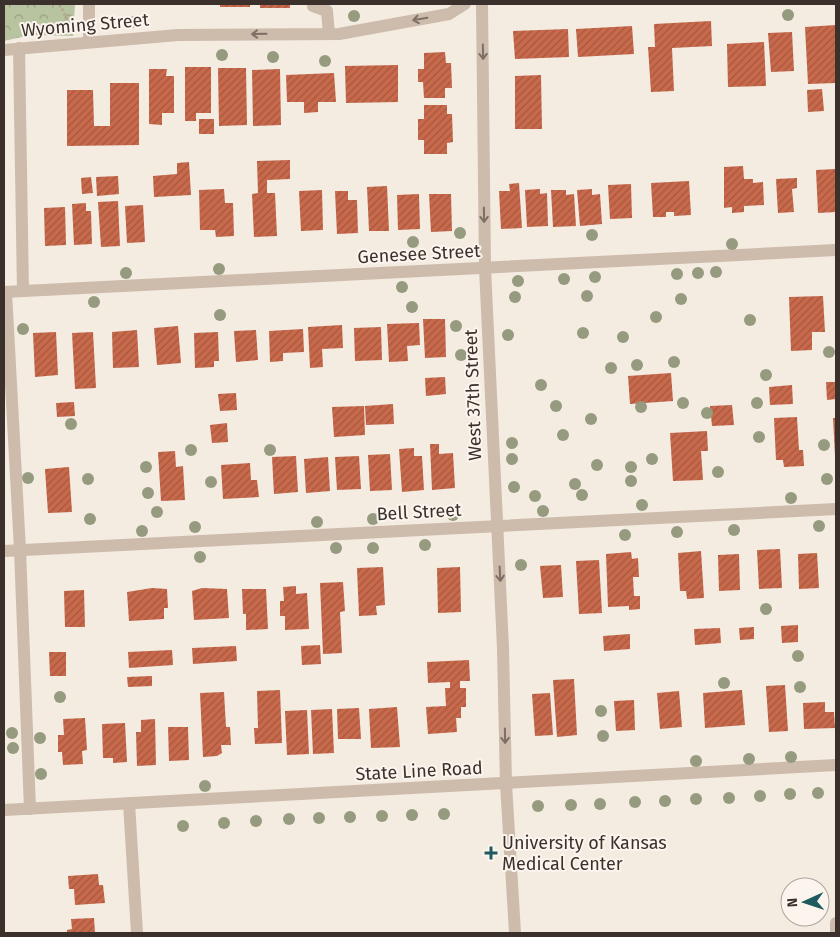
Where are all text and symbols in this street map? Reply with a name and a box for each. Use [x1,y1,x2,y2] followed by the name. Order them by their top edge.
[20,8,150,42] street label: Wyoming Street
[412,15,428,25] one-way arrow
[251,30,267,39] one-way arrow
[478,44,487,60] one-way arrow
[479,206,489,223] one-way arrow
[357,240,482,268] street label: Genesee Street
[460,328,486,461] street label: West 37th Street
[376,499,462,525] street label: Bell Street
[495,566,504,582] one-way arrow
[500,728,510,744] one-way arrow
[355,757,483,785] street label: State Line Road
[502,832,667,875] place label: University of Kansas Medical Center
[484,846,498,860] marker: University of Kansas Medical Center
[780,877,830,927] north arrow
[784,898,801,908] text: N

